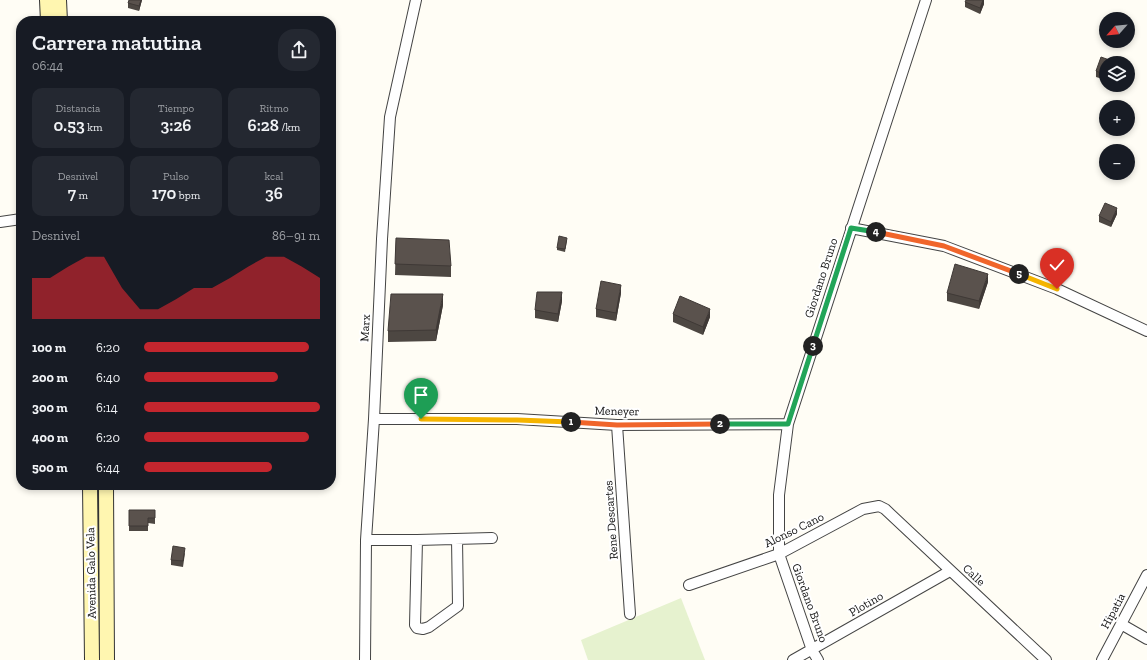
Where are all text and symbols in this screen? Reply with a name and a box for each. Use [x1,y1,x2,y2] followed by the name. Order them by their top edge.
[1099,12,1135,48] north arrow
[1099,12,1135,180] map controls
[32,29,202,56] text: Carrera matutina
[278,29,320,71] button: share
[1099,56,1135,92] button: layers
[32,58,63,73] text: 06:44
[1099,100,1135,136] button: +
[56,102,100,115] text: Distancia
[158,102,194,115] text: Tiempo
[259,102,289,115] text: Ritmo
[54,115,85,135] text: 0.53
[161,115,191,135] text: 3:26
[248,115,279,135] text: 6:28
[85,121,102,134] text: km
[279,121,300,134] text: /km
[1099,144,1135,180] button: −
[58,170,98,183] text: Desnivel
[163,170,189,183] text: Pulso
[265,170,283,183] text: kcal
[68,183,76,203] text: 7
[152,183,176,203] text: 170
[265,183,283,203] text: 36
[76,189,88,202] text: m
[176,189,200,202] text: bpm
[866,222,886,242] pin: 4
[873,225,879,238] text: 4
[32,228,80,243] text: Desnivel
[272,228,320,243] text: 86–91 m
[802,236,840,320] street label: Giordano Bruno
[1040,248,1074,289] pin
[1046,254,1068,276] icon: check
[1009,264,1029,284] pin: 5
[1016,267,1022,280] text: 5
[357,314,373,342] street label: Marx
[803,336,823,356] pin: 3
[810,339,816,352] text: 3
[32,340,66,355] text: 100 m
[96,340,120,355] text: 6:20
[32,370,68,385] text: 200 m
[96,370,120,385] text: 6:40
[404,378,438,419] pin
[410,384,432,406] icon: arrive
[32,400,68,415] text: 300 m
[96,400,118,415] text: 6:14
[594,404,640,418] street label: Meneyer
[561,412,581,432] pin: 1
[710,414,730,434] pin: 2
[569,415,573,428] text: 1
[717,417,723,430] text: 2
[32,430,68,445] text: 400 m
[96,430,120,445] text: 6:20
[32,460,68,475] text: 500 m
[96,460,120,475] text: 6:44
[601,480,621,560] street label: Rene Descartes
[762,510,826,550] street label: Alonso Cano
[83,527,99,619] street label: Avenida Galo Vela
[960,561,988,589] street label: Calle
[789,562,831,644] street label: Giordano Bruno
[846,589,886,619] street label: Plotino
[1098,591,1128,631] street label: Hipatia

